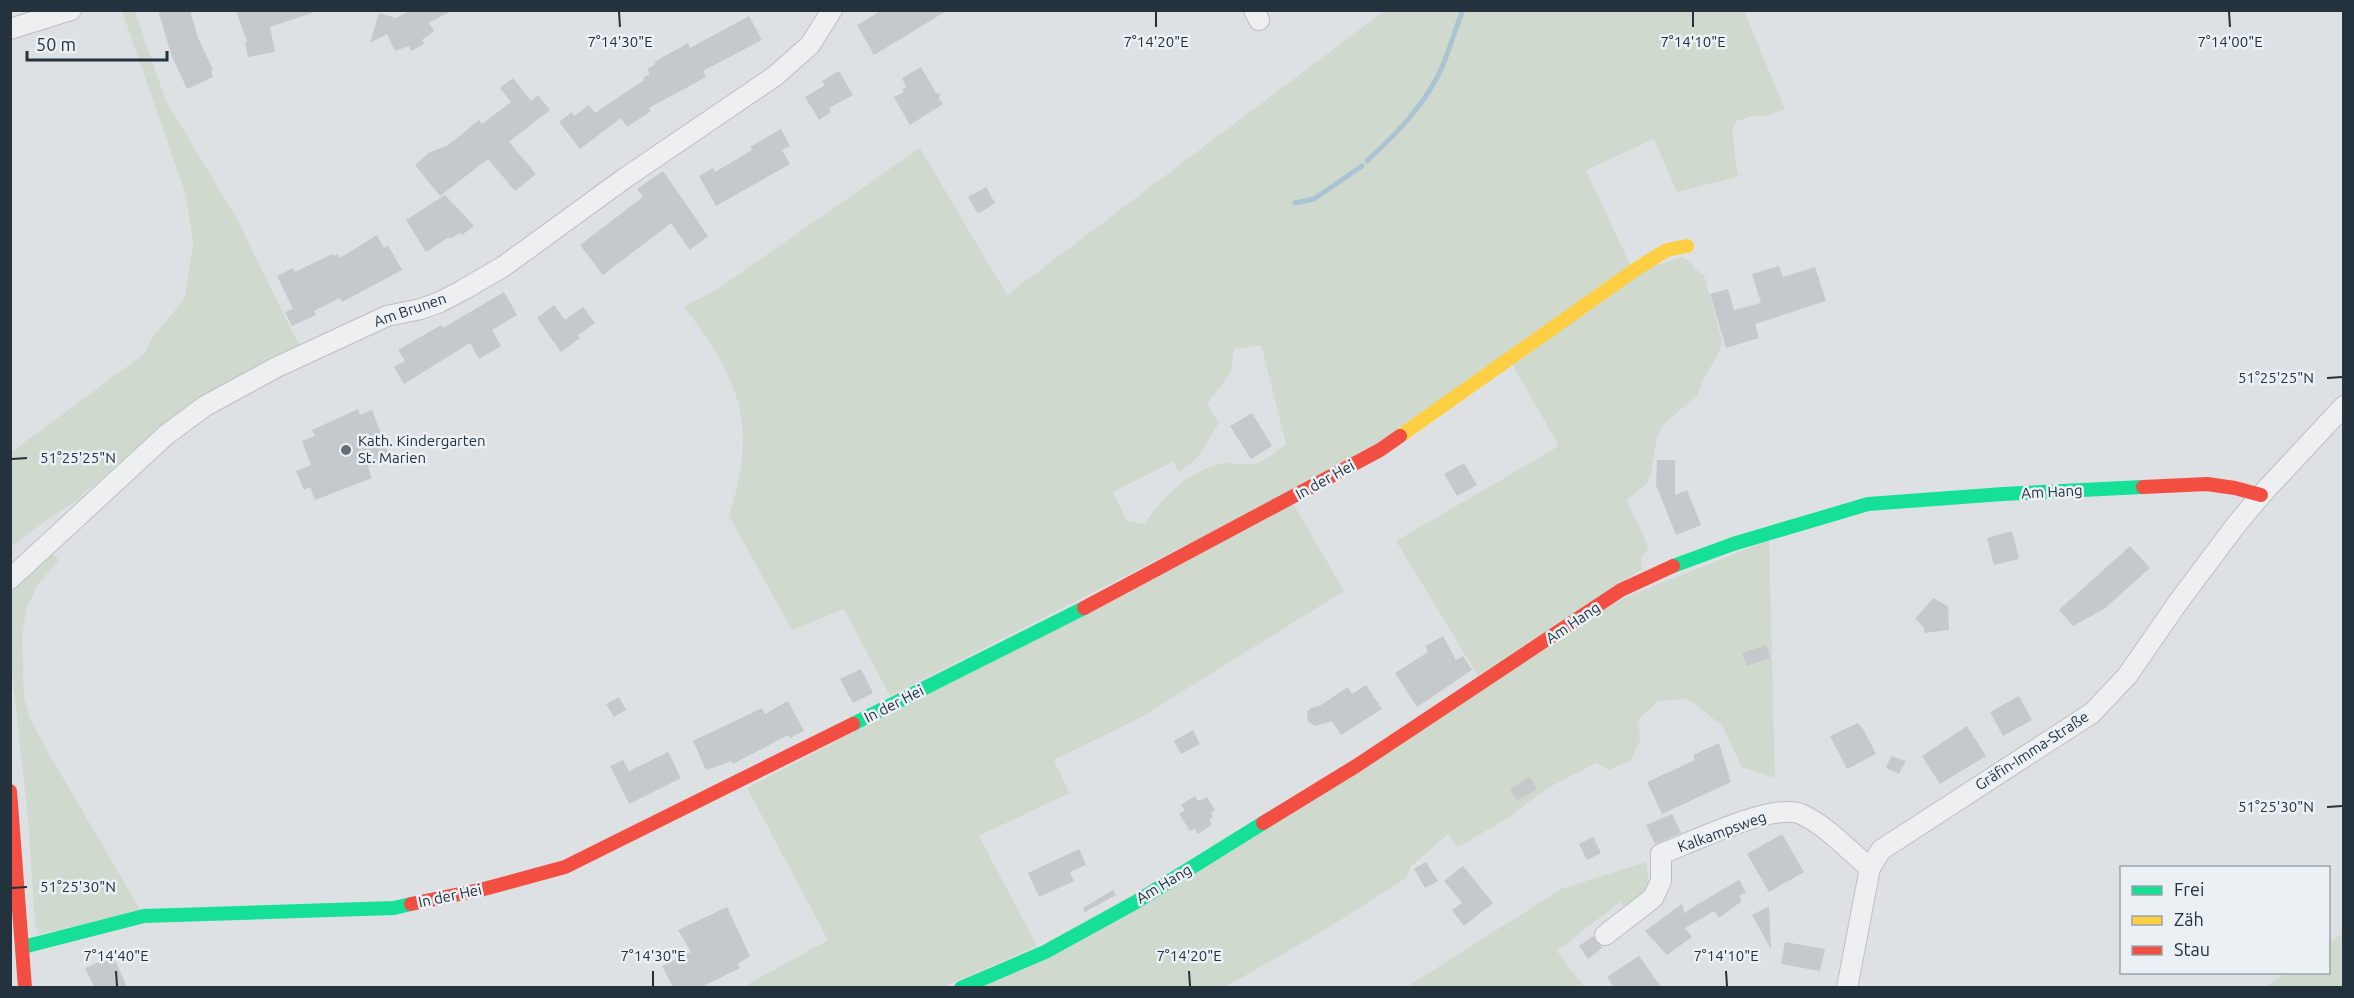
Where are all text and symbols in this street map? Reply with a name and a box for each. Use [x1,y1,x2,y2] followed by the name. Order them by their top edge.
[27,24,166,62] scale bar
[587,33,653,50] text: 7°14'30"E
[1123,33,1189,50] text: 7°14'20"E
[1660,33,1726,50] text: 7°14'10"E
[2197,33,2263,50] text: 7°14'00"E
[36,34,76,54] text: 50 m
[371,289,448,330] street label: Am Brunen
[2238,369,2314,386] text: 51°25'25"N
[358,432,486,466] place label: Kath. Kindergarten St. Marien
[339,443,353,457] marker: Kath. Kindergarten St. Marien
[40,449,116,466] text: 51°25'25"N
[1292,457,1357,503] street label: In der Hei
[2021,481,2083,502] street label: Am Hang
[1542,598,1603,647] street label: Am Hang
[861,681,926,726] street label: In der Hei
[1972,708,2092,794] street label: Gräfin-Imma-Straße
[2238,798,2314,815] text: 51°25'30"N
[1675,808,1768,855] street label: Kalkampsweg
[1133,860,1194,907] street label: Am Hang
[2120,866,2330,974] legend
[40,878,116,895] text: 51°25'30"N
[2174,879,2204,899] text: Frei
[417,881,483,911] street label: In der Hei
[2174,909,2204,929] text: Zäh
[2174,939,2210,959] text: Stau
[83,947,149,964] text: 7°14'40"E
[620,947,686,964] text: 7°14'30"E
[1156,947,1222,964] text: 7°14'20"E
[1693,947,1759,964] text: 7°14'10"E

